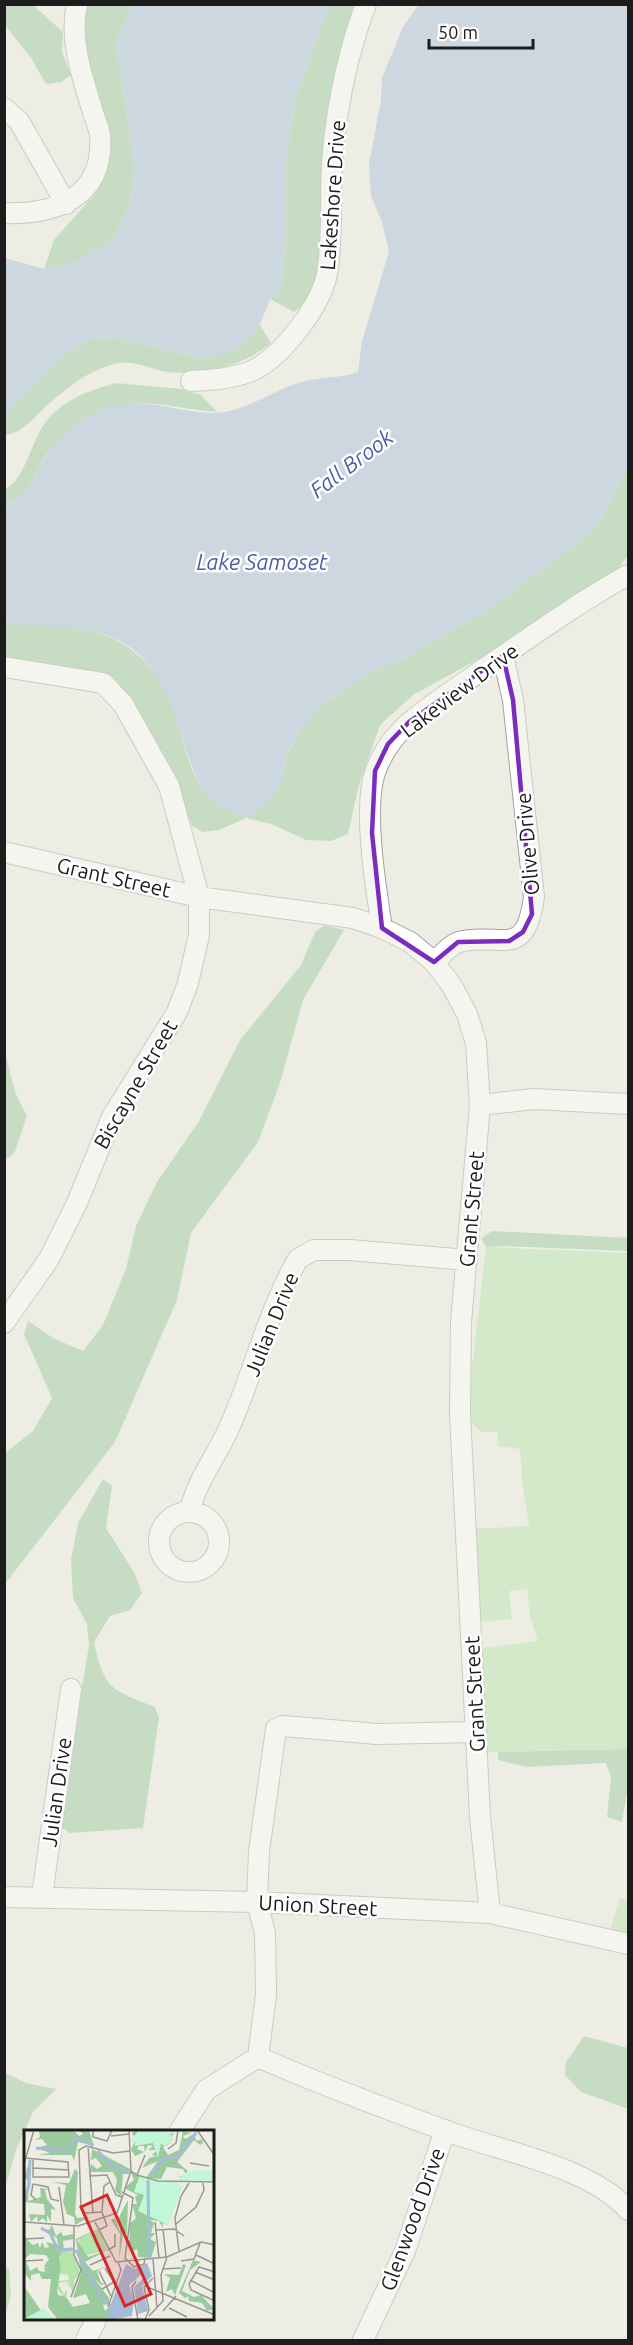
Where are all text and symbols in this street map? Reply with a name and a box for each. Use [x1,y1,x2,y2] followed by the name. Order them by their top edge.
[429,12,532,50] scale bar
[438,22,478,42] text: 50 m
[315,119,349,271] street label: Lakeshore Drive
[305,423,398,502] water label: Fall Brook
[197,549,328,574] water label: Lake Samoset
[395,638,523,742] street label: Lakeview Drive
[511,792,543,896] street label: Olive Drive
[55,852,173,902] street label: Grant Street
[88,1015,182,1153] street label: Biscayne Street
[454,1150,488,1268] street label: Grant Street
[239,1268,303,1380] street label: Julian Drive
[459,1635,489,1753] street label: Grant Street
[36,1736,76,1848] street label: Julian Drive
[258,1890,378,1920] street label: Union Street
[24,2130,214,2321] inset map
[375,2144,449,2294] street label: Glenwood Drive

